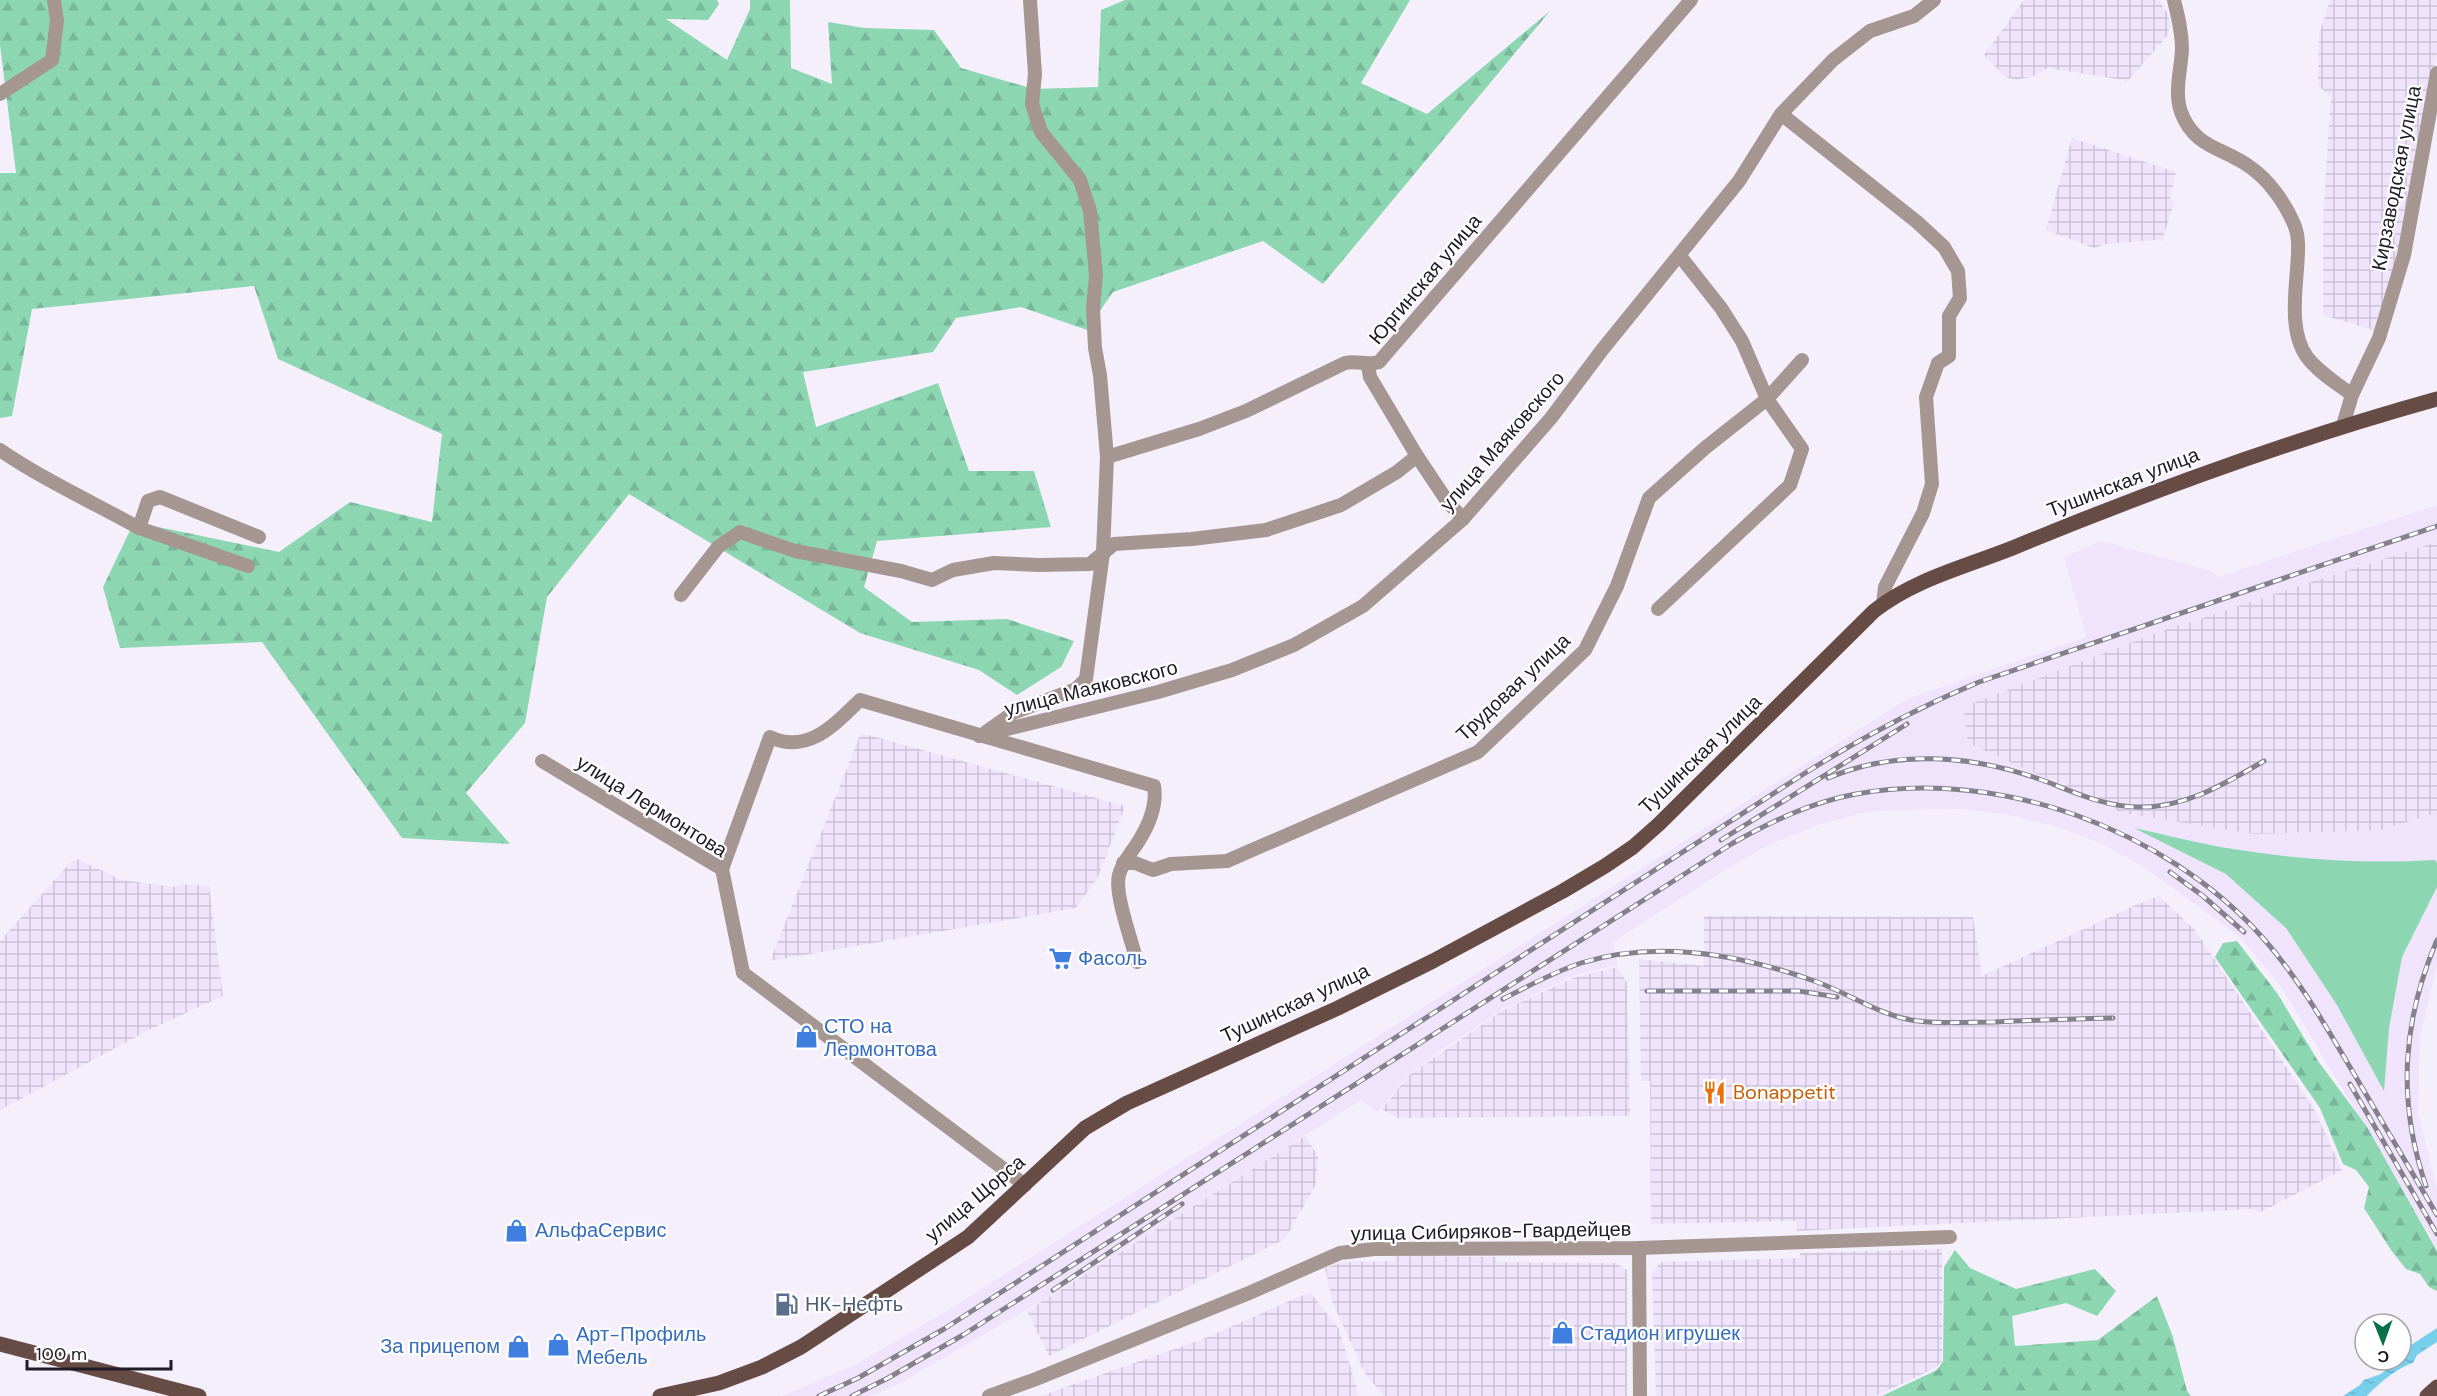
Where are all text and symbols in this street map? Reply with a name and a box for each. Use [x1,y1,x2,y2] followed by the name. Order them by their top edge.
[2365,82,2427,273] street label: Кирзаводская улица
[1363,208,1488,350] street label: Юргинская улица
[1434,365,1570,517] street label: улица Маяковского
[2043,441,2204,523] street label: Тушинская улица
[1450,627,1576,747] street label: Трудовая улица
[1002,654,1180,722] street label: улица Маяковского
[1633,688,1767,819] street label: Тушинская улица
[572,749,733,863] street label: улица Лермонтова
[1047,945,1073,971] supermarket icon: Фасоль
[1078,945,1147,971] place label: Фасоль
[1217,957,1374,1049] street label: Тушинская улица
[824,1013,938,1062] place label: СТО на Лермонтова
[793,1024,819,1050] shop icon: СТО на Лермонтова
[1702,1079,1728,1105] restaurant icon: Bonappetit
[1733,1079,1836,1105] place label: Bonappetit
[920,1148,1031,1247] street label: улица Щорса
[1350,1216,1632,1246] street label: улица Сибиряков-Гвардейцев
[504,1217,530,1243] shop icon: АльфаСервис
[535,1217,667,1243] place label: АльфаСервис
[774,1291,800,1317] fuel station icon: НК-Нефть
[805,1291,903,1317] place label: НК-Нефть
[2353,1312,2413,1372] north arrow
[1549,1320,1575,1346] shop icon: Стадион игрушек
[1580,1320,1740,1346] place label: Стадион игрушек
[576,1321,706,1370] place label: Арт-Профиль Мебель
[545,1332,571,1358] shop icon: Арт-Профиль Мебель
[27,1333,171,1371] scale bar
[380,1333,500,1359] place label: За прицепом
[505,1333,531,1359] shop icon: За прицепом
[36,1342,87,1366] text: 100 m
[2377,1346,2389,1367] text: С

